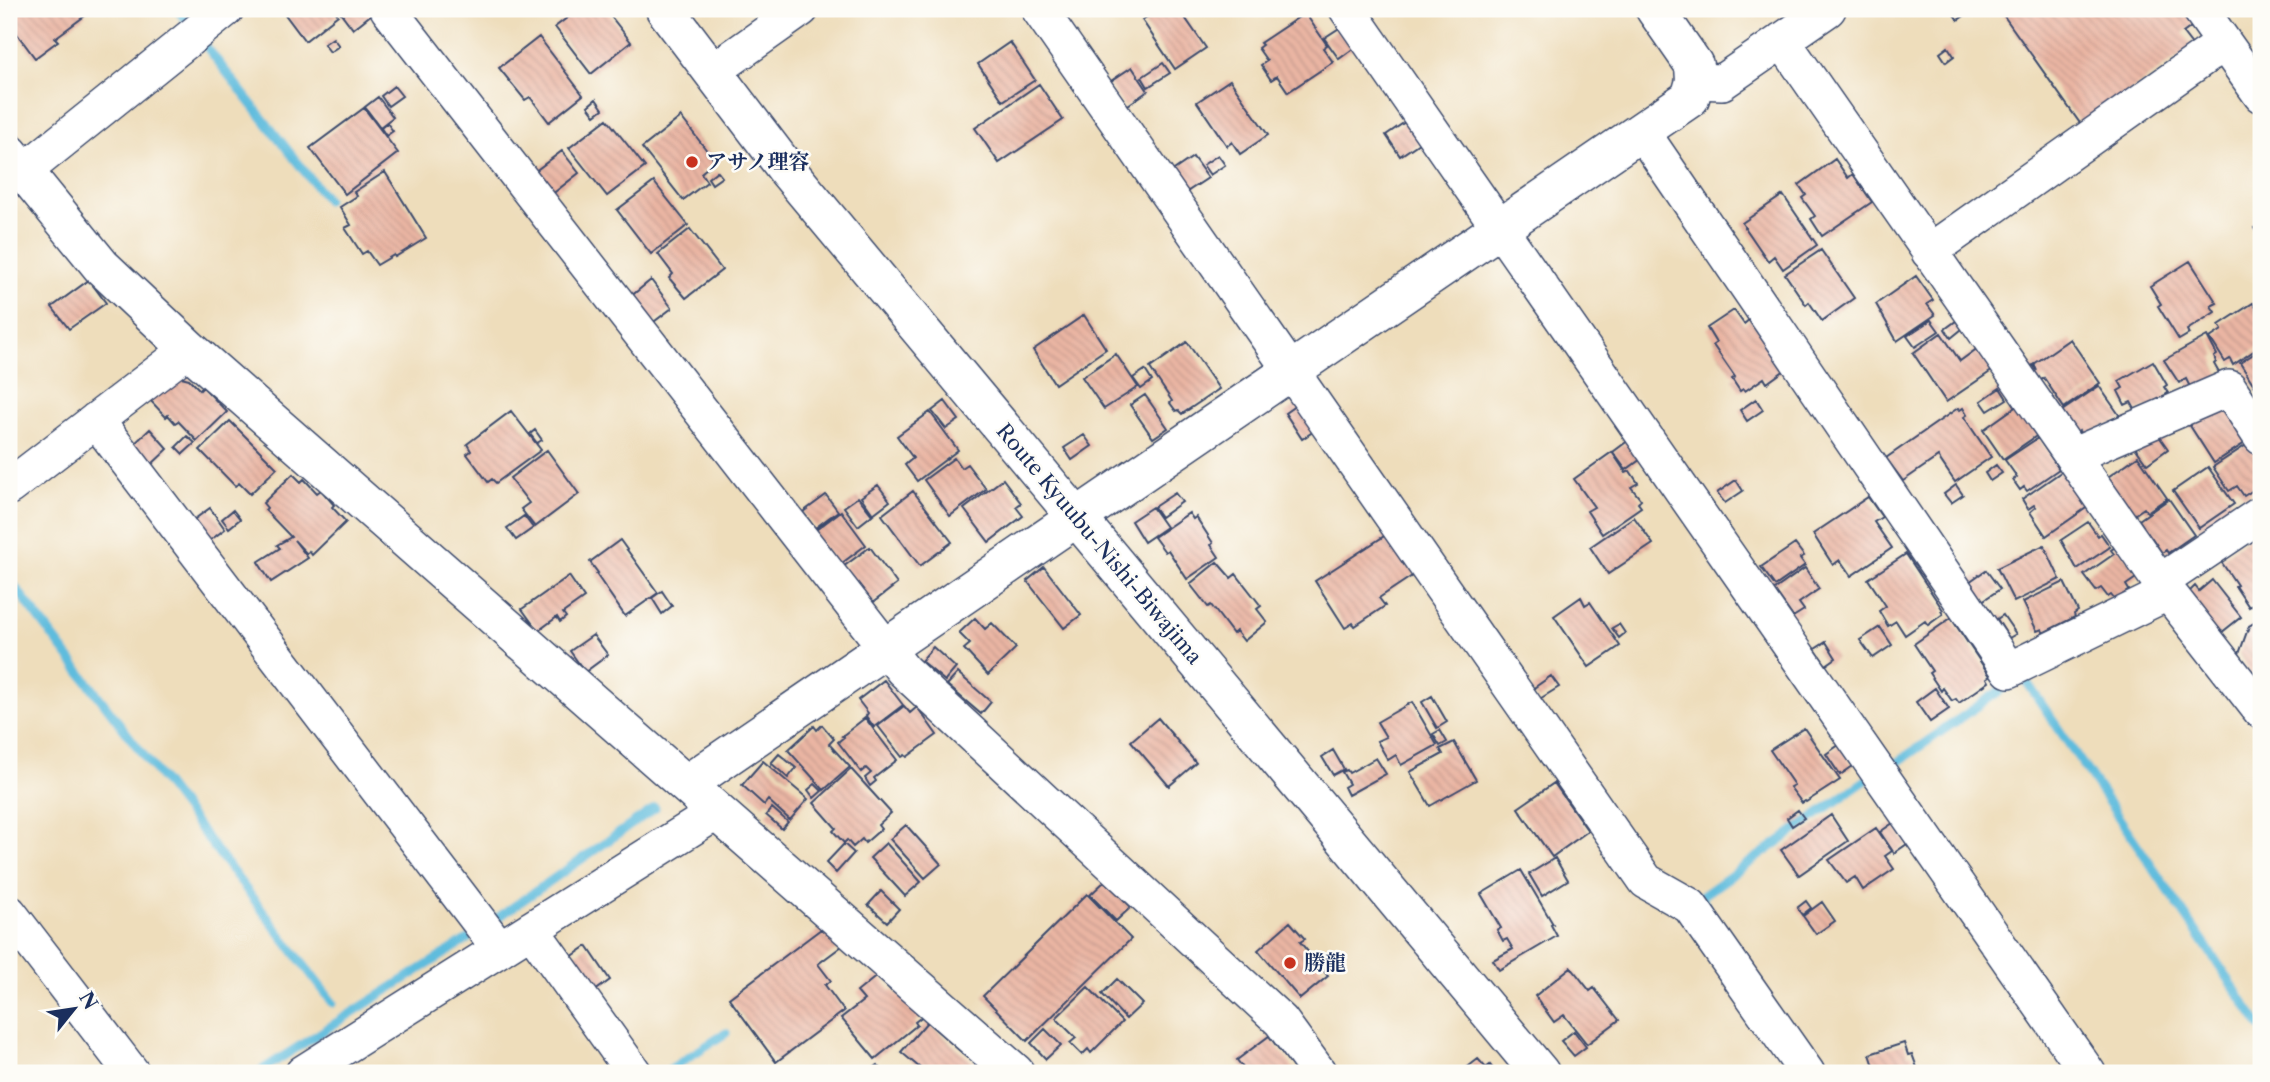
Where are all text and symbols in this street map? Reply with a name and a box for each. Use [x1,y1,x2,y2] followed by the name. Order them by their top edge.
[706,149,810,174] place label: アサノ理容
[684,154,700,170] marker: アサノ理容
[991,418,1208,670] street label: Route Kyuubu-Nishi-Biwajima
[1304,950,1346,975] place label: 勝龍
[1282,955,1298,971] marker: 勝龍
[38,974,108,1044] north arrow
[74,988,102,1014] text: N

